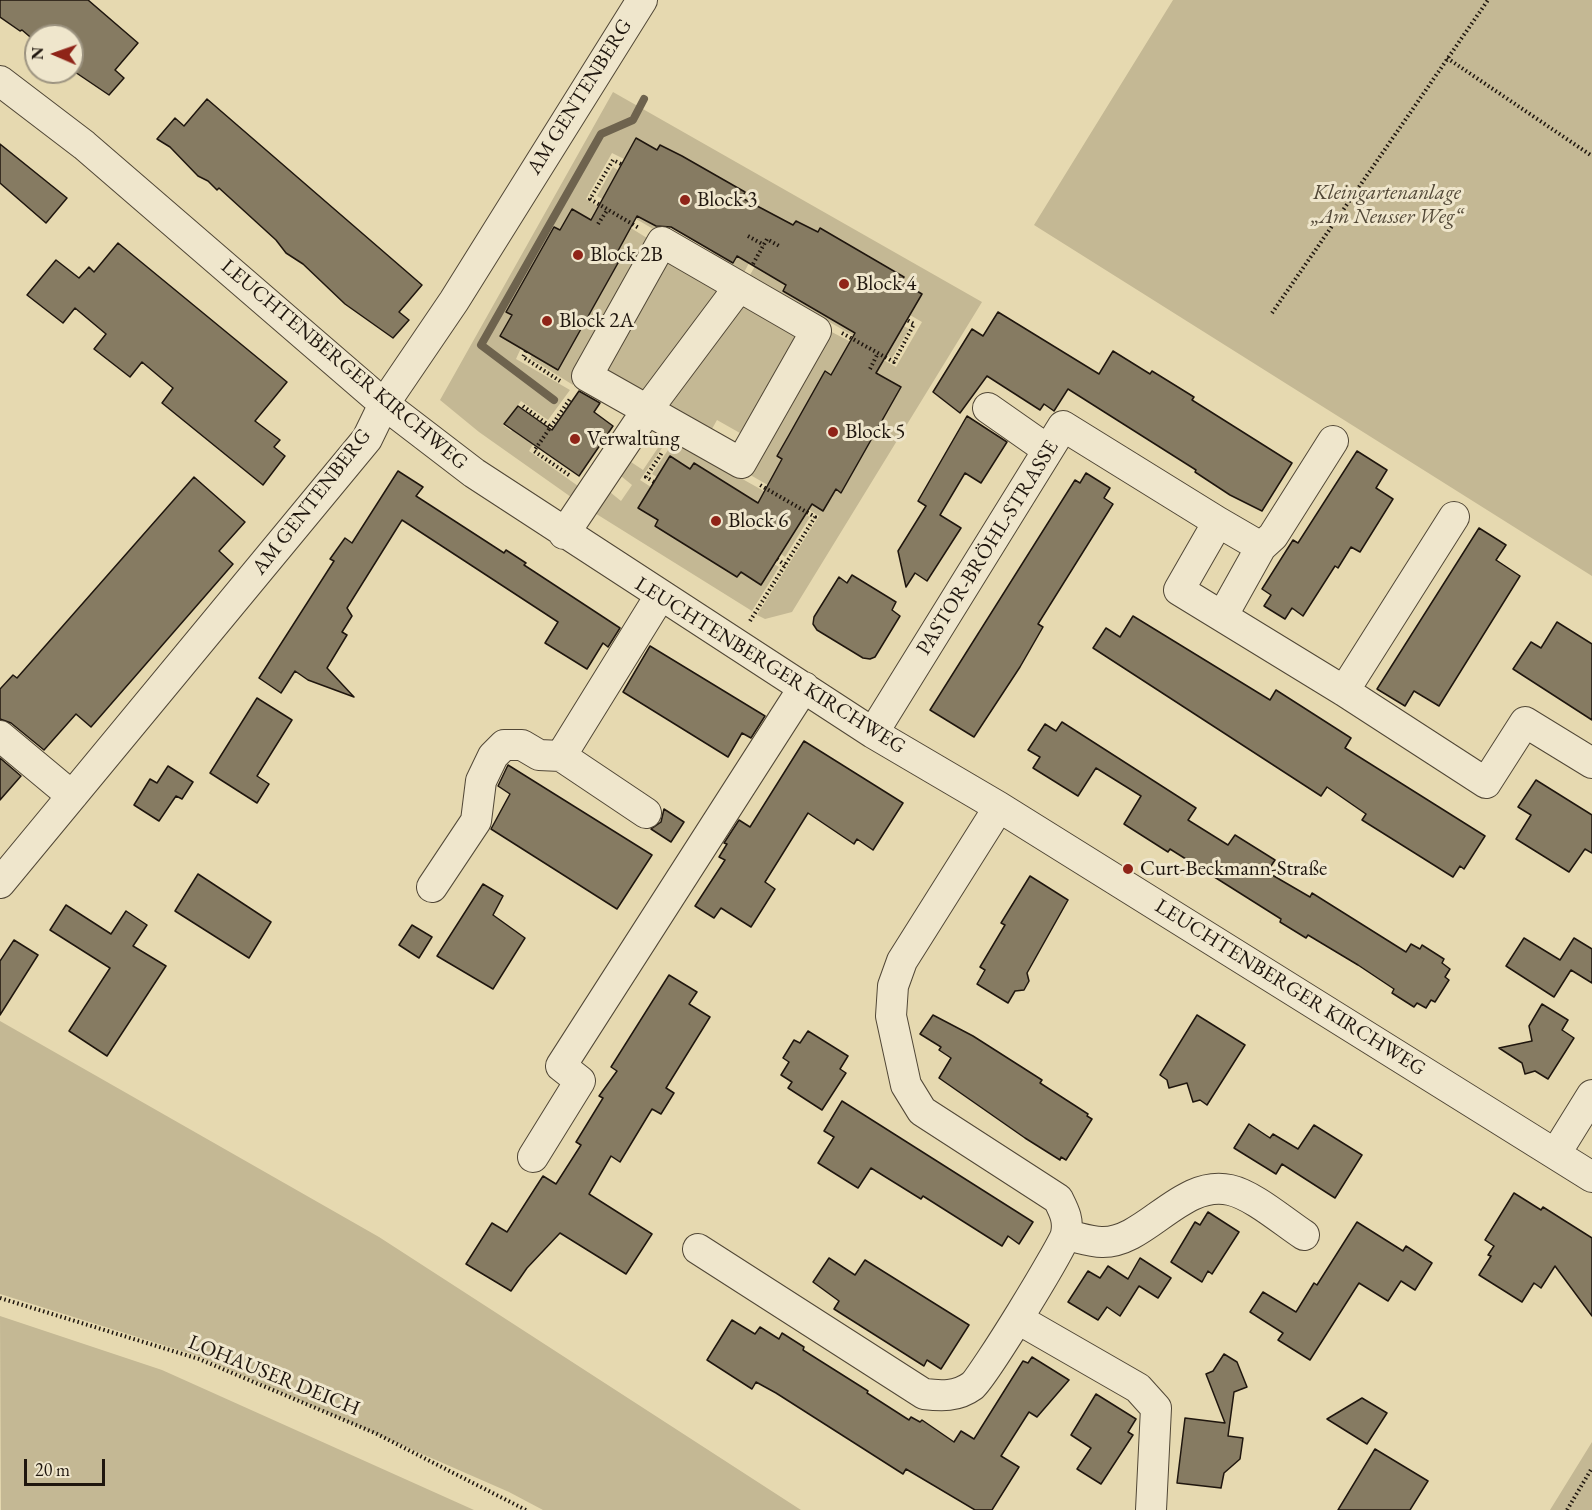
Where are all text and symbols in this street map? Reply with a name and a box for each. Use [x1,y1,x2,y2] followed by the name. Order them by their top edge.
[522,15,638,179] street label: AM GENTENBERG
[24,24,84,84] north arrow
[27,47,48,60] text: N
[1311,180,1463,230] park label: Kleingartenanlage „Am Neusser Weg“
[697,187,757,213] place label: Block 3
[678,193,692,207] marker: Block 3
[590,242,663,268] place label: Block 2B
[571,248,585,262] marker: Block 2B
[216,254,472,476] street label: LEUCHTENBERGER KIRCHWEG
[856,271,916,297] place label: Block 4
[837,277,851,291] marker: Block 4
[559,308,634,334] place label: Block 2A
[540,314,554,328] marker: Block 2A
[845,419,905,445] place label: Block 5
[247,424,377,580] street label: AM GENTENBERG
[826,425,840,439] marker: Block 5
[587,426,680,452] place label: Verwaltung
[568,432,582,446] marker: Verwaltung
[912,436,1064,660] street label: PASTOR-BRÖHL-STRASSE
[728,508,788,534] place label: Block 6
[709,514,723,528] marker: Block 6
[630,572,910,760] street label: LEUCHTENBERGER KIRCHWEG
[1140,856,1327,882] place label: Curt-Beckmann-Straße
[1121,862,1135,876] marker: Curt-Beckmann-Straße
[1150,894,1430,1082] street label: LEUCHTENBERGER KIRCHWEG
[185,1330,363,1422] street label: LOHAUSER DEICH
[27,1447,108,1485] scale bar
[35,1458,70,1481] text: 20 m

